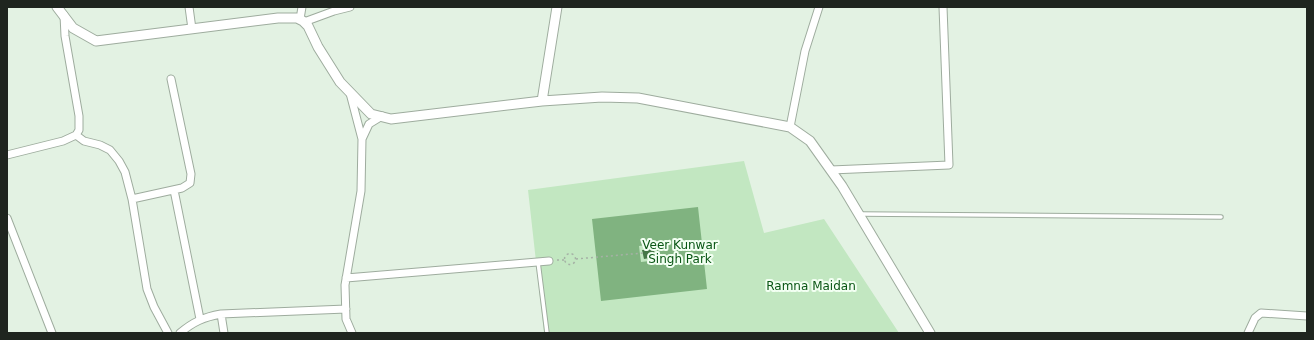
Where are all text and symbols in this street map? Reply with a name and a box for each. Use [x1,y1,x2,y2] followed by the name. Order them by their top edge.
[642,238,718,266] park label: Veer Kunwar Singh Park
[766,279,856,293] park label: Ramna Maidan

